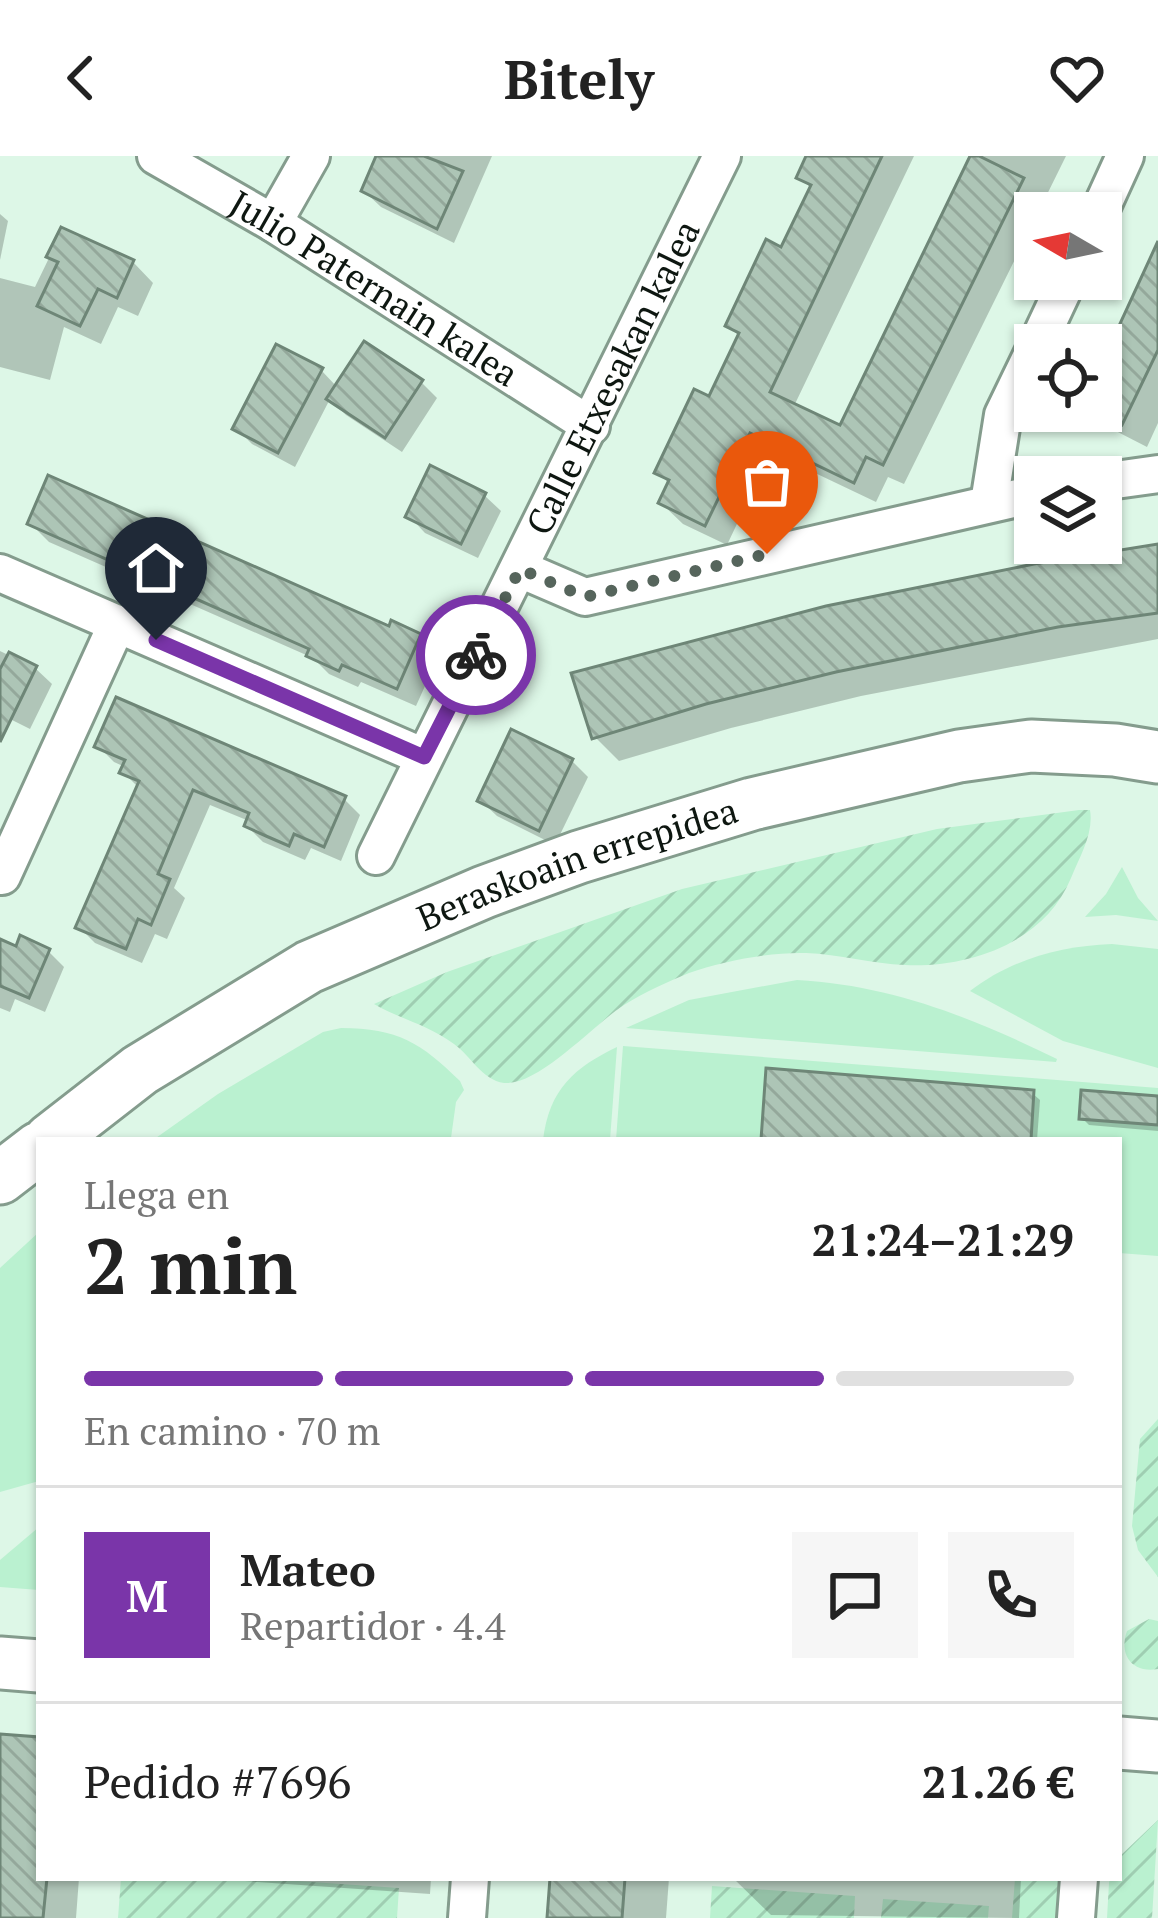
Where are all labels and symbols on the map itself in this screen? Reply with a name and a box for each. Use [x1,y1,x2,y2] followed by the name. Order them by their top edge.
[222,179,527,397] street label: Julio Paternain kalea
[1014,192,1122,300] north arrow
[515,212,710,542] street label: Calle Etxesakan kalea
[716,431,818,554] pin
[105,517,207,640] pin
[416,595,536,715] courier
[410,786,743,941] street label: Beraskoain errepidea

